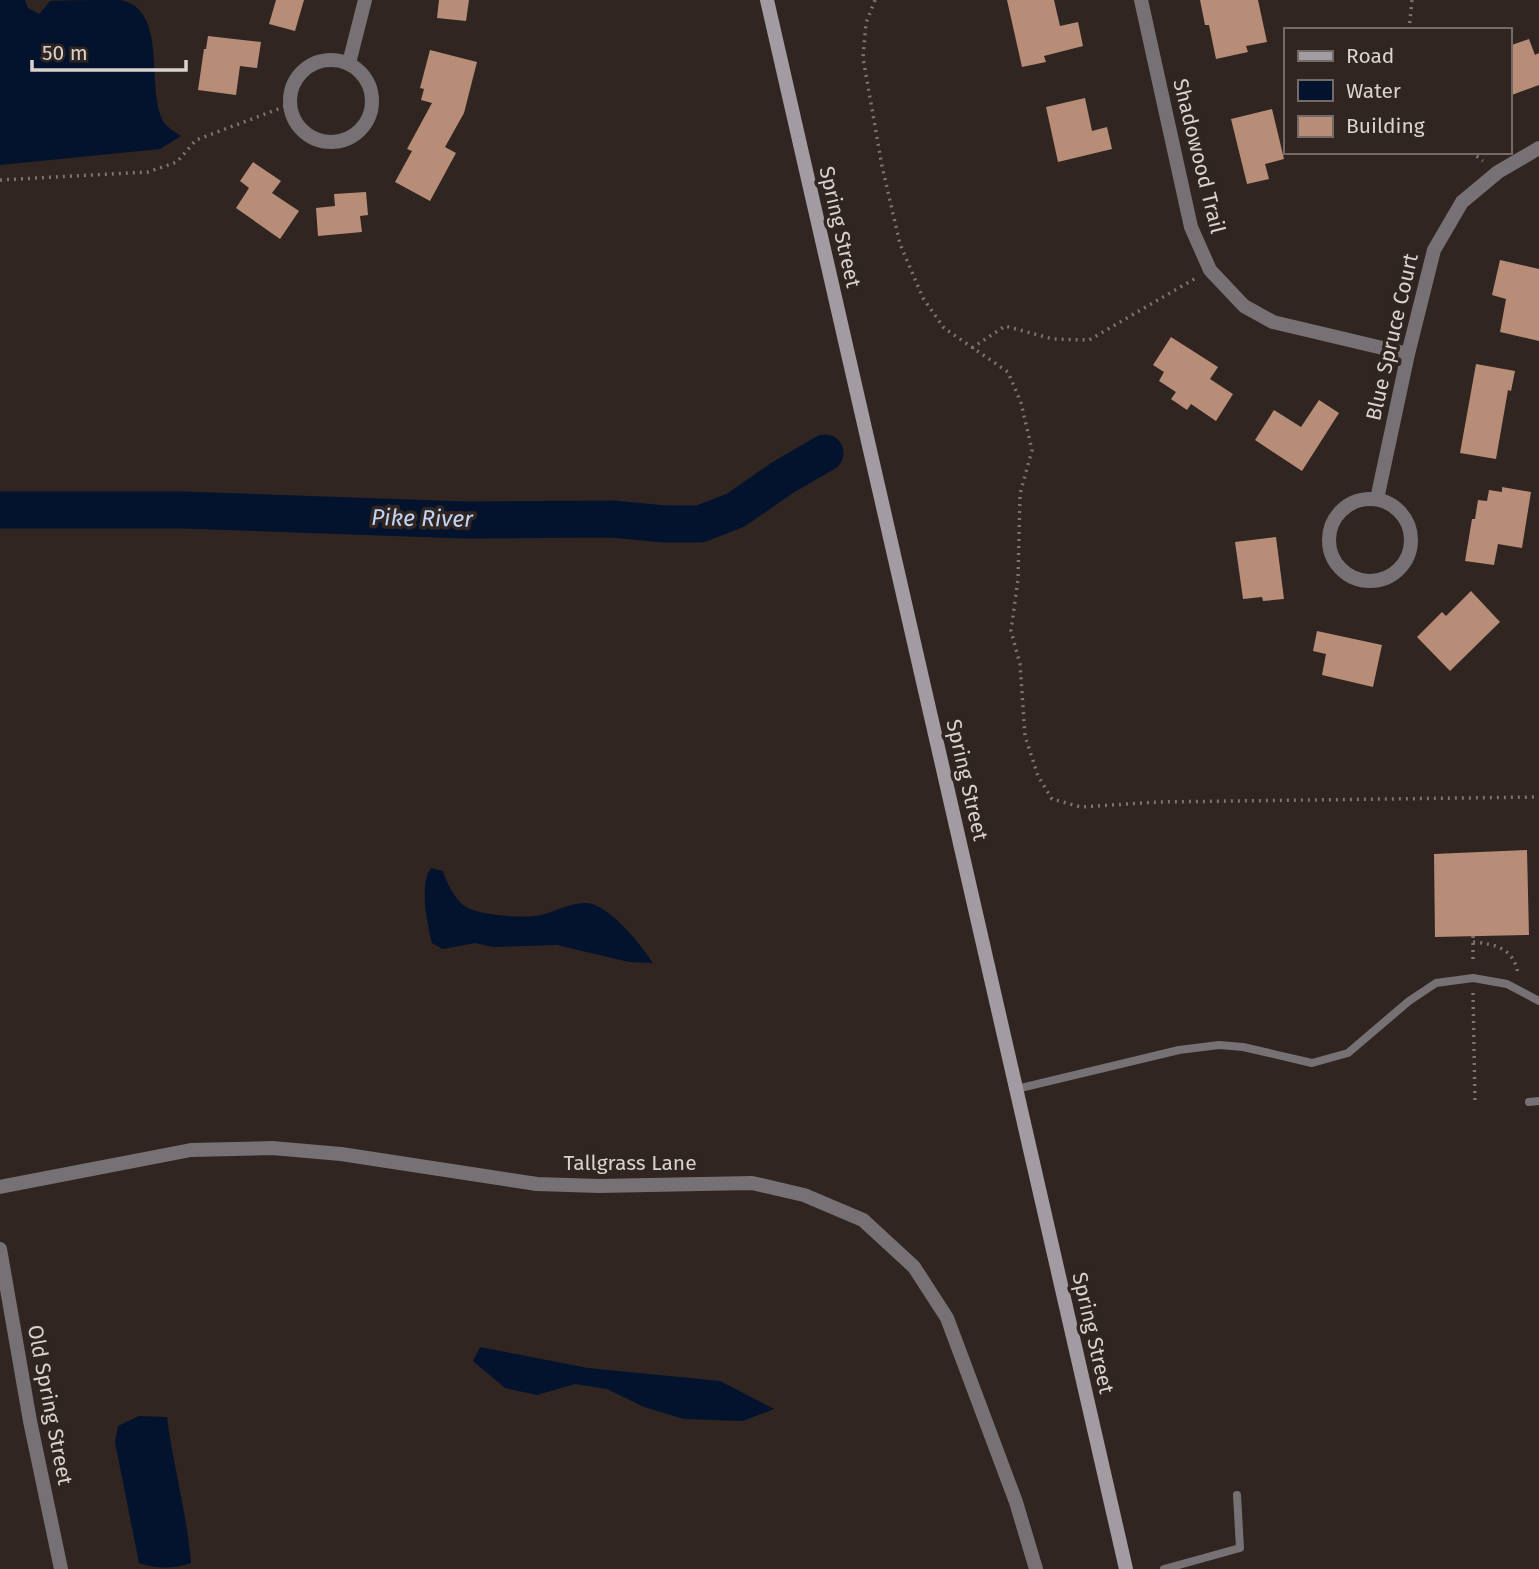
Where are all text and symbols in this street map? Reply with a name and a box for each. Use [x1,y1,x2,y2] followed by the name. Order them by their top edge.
[32,28,186,72] scale bar
[1284,28,1511,154] legend
[42,40,88,66] text: 50 m
[1346,43,1394,69] text: Road
[1167,76,1231,236] street label: Shadowood Trail
[1346,78,1401,104] text: Water
[1346,113,1425,139] text: Building
[813,164,867,291] street label: Spring Street
[1360,251,1424,423] street label: Blue Spruce Court
[371,503,474,533] water label: Pike River
[940,717,994,844] street label: Spring Street
[563,1150,697,1176] street label: Tallgrass Lane
[1066,1270,1120,1397] street label: Spring Street
[22,1323,78,1488] street label: Old Spring Street

